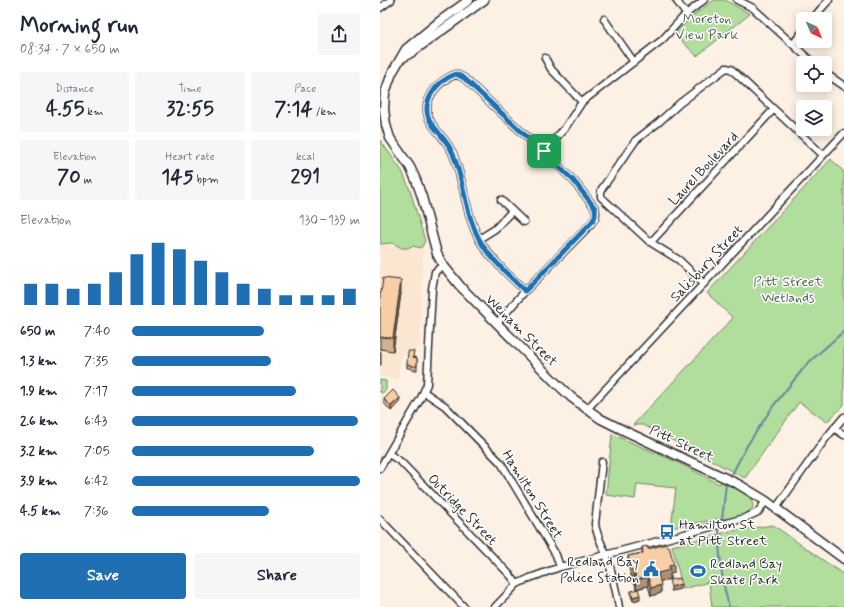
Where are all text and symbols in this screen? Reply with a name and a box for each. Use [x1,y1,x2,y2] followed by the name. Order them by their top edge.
[676,10,739,44] park label: Moreton View Park
[20,12,139,40] text: Morning run
[796,12,832,48] north arrow
[796,12,832,136] map controls
[318,13,360,55] button: share
[20,41,120,58] text: 08:34 · 7 × 650 m
[796,56,832,92] button: locate
[55,82,94,96] text: Distance
[178,82,202,96] text: Time
[294,82,316,96] text: Pace
[46,96,84,123] text: 4.55
[166,96,214,123] text: 32:55
[274,96,313,123] text: 7:14
[796,100,832,136] button: layers
[84,105,103,119] text: km
[313,105,337,119] text: /km
[665,128,743,209] street label: Laurel Boulevard
[527,134,561,168] pin
[533,140,555,162] icon: arrive
[53,150,96,164] text: Elevation
[165,150,215,164] text: Heart rate
[296,150,315,164] text: kcal
[57,164,81,191] text: 70
[161,164,194,191] text: 145
[291,164,320,191] text: 291
[81,173,92,187] text: m
[194,173,219,187] text: bpm
[20,212,71,229] text: Elevation
[299,212,360,229] text: 130–139 m
[666,221,747,306] street label: Salisbury Street
[753,273,823,307] park label: Pitt Street Wetlands
[481,291,561,371] street label: Weinam Street
[20,323,55,340] text: 650 m
[84,323,110,340] text: 7:40
[20,353,57,370] text: 1.3 km
[84,353,108,370] text: 7:35
[20,383,57,400] text: 1.9 km
[84,383,108,400] text: 7:17
[20,413,58,430] text: 2.6 km
[84,413,107,430] text: 6:43
[646,421,717,467] street label: Pitt Street
[20,443,57,460] text: 3.2 km
[84,443,110,460] text: 7:05
[498,447,567,543] street label: Hamilton Street
[424,470,501,549] street label: Outridge Street
[20,473,57,490] text: 3.9 km
[84,473,109,490] text: 6:42
[20,503,61,520] text: 4.5 km
[84,503,108,520] text: 7:36
[679,516,768,550] place label: Hamilton St at Pitt Street
[658,523,676,541] bus stop icon: Hamilton St at Pitt Street
[20,553,186,599] button: Save
[194,553,360,599] button: Share
[560,553,639,587] place label: Redland Bay Police Station
[710,555,782,589] place label: Redland Bay Skate Park
[642,560,660,578] public building icon: Redland Bay Police Station
[689,562,707,580] sports icon: Redland Bay Skate Park

